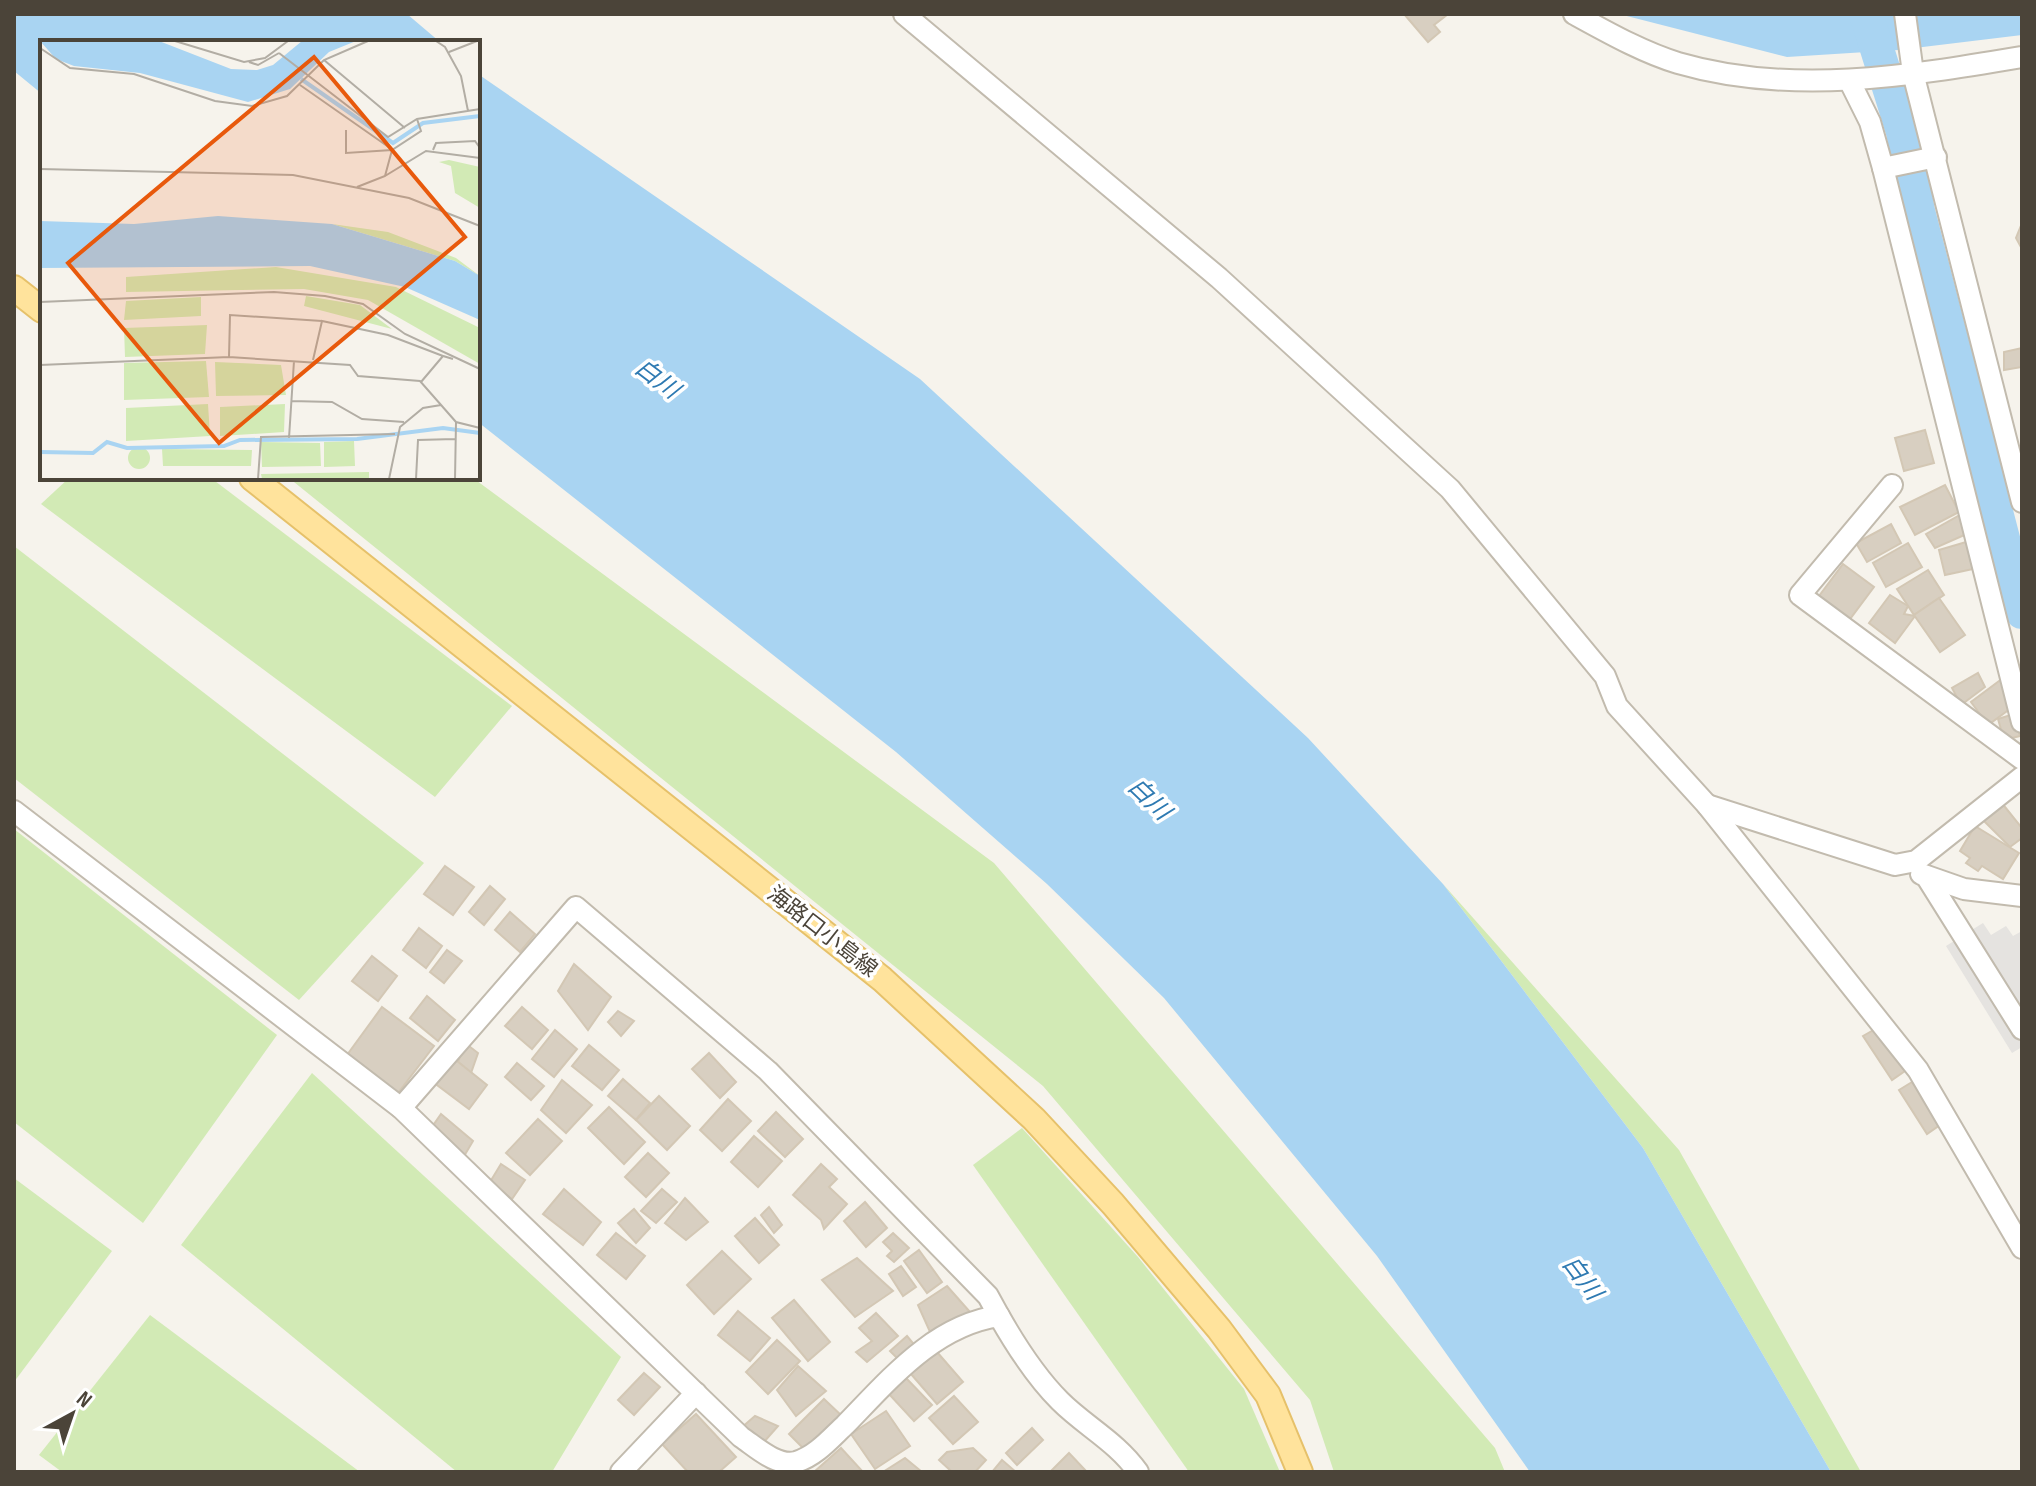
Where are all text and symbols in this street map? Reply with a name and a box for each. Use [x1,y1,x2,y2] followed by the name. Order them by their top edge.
[40,40,480,480] inset map
[629,353,687,407] water label: 白川
[1122,772,1178,828] water label: 白川
[762,881,882,983] street label: 海路口小島線
[1556,1250,1610,1308] water label: 白川
[32,1374,112,1454] north arrow
[71,1386,97,1414] text: N

